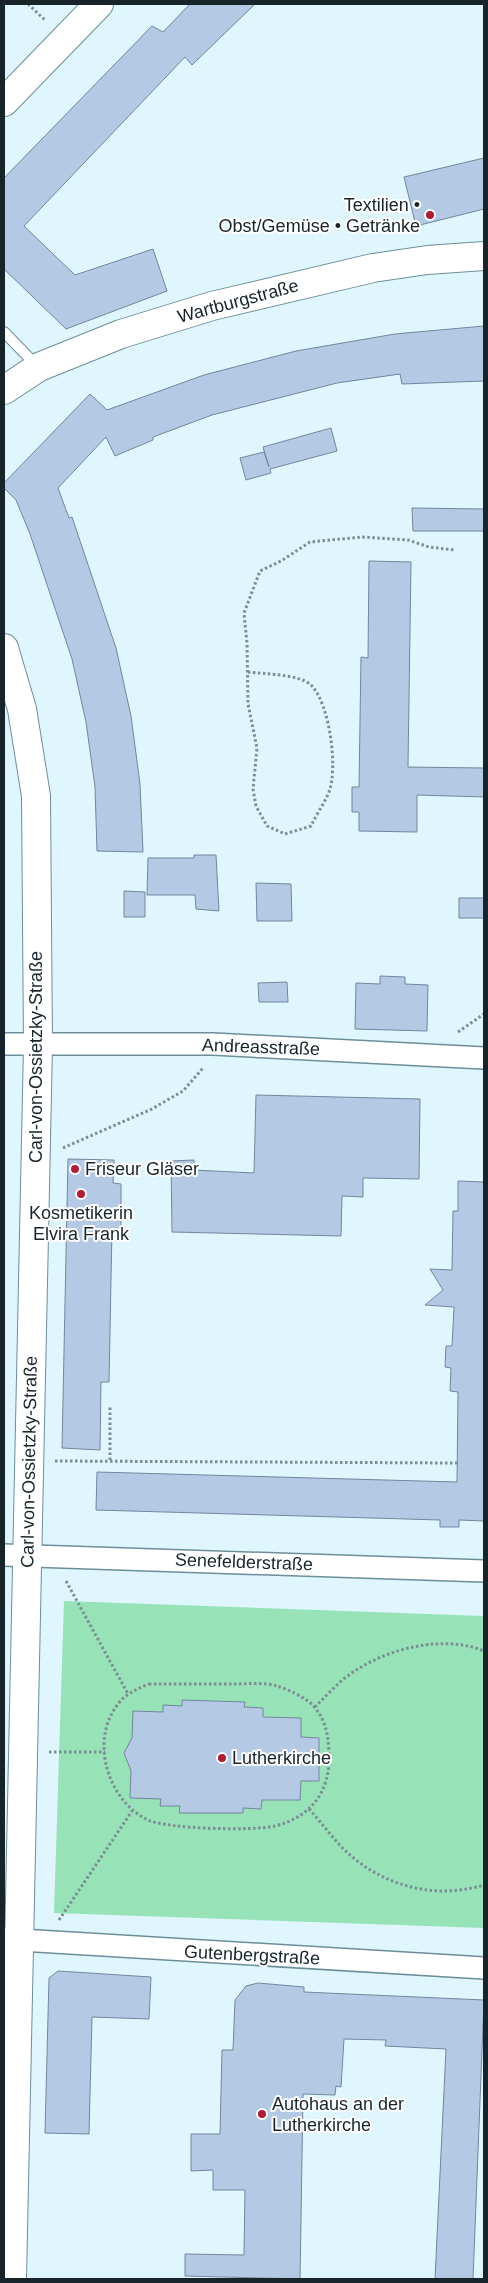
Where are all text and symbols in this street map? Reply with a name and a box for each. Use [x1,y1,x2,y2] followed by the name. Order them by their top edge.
[219,195,420,236] place label: Textilien • Obst/Gemüse • Getränke
[424,209,436,221] marker: Textilien • Obst/Gemüse • Getränke
[175,275,301,327] street label: Wartburgstraße
[26,951,46,1163] street label: Carl-von-Ossietzky-Straße
[202,1035,320,1059] street label: Andreasstraße
[85,1159,199,1179] place label: Friseur Gläser
[69,1163,81,1175] marker: Friseur Gläser
[75,1188,87,1200] marker: Kosmetikerin Elvira Frank
[29,1203,133,1244] place label: Kosmetikerin Elvira Frank
[17,1356,41,1568] street label: Carl-von-Ossietzky-Straße
[175,1550,313,1574] street label: Senefelderstraße
[232,1748,331,1768] place label: Lutherkirche
[216,1752,228,1764] marker: Lutherkirche
[184,1941,320,1969] street label: Gutenbergstraße
[272,2094,404,2135] place label: Autohaus an der Lutherkirche
[256,2108,268,2120] marker: Autohaus an der Lutherkirche

